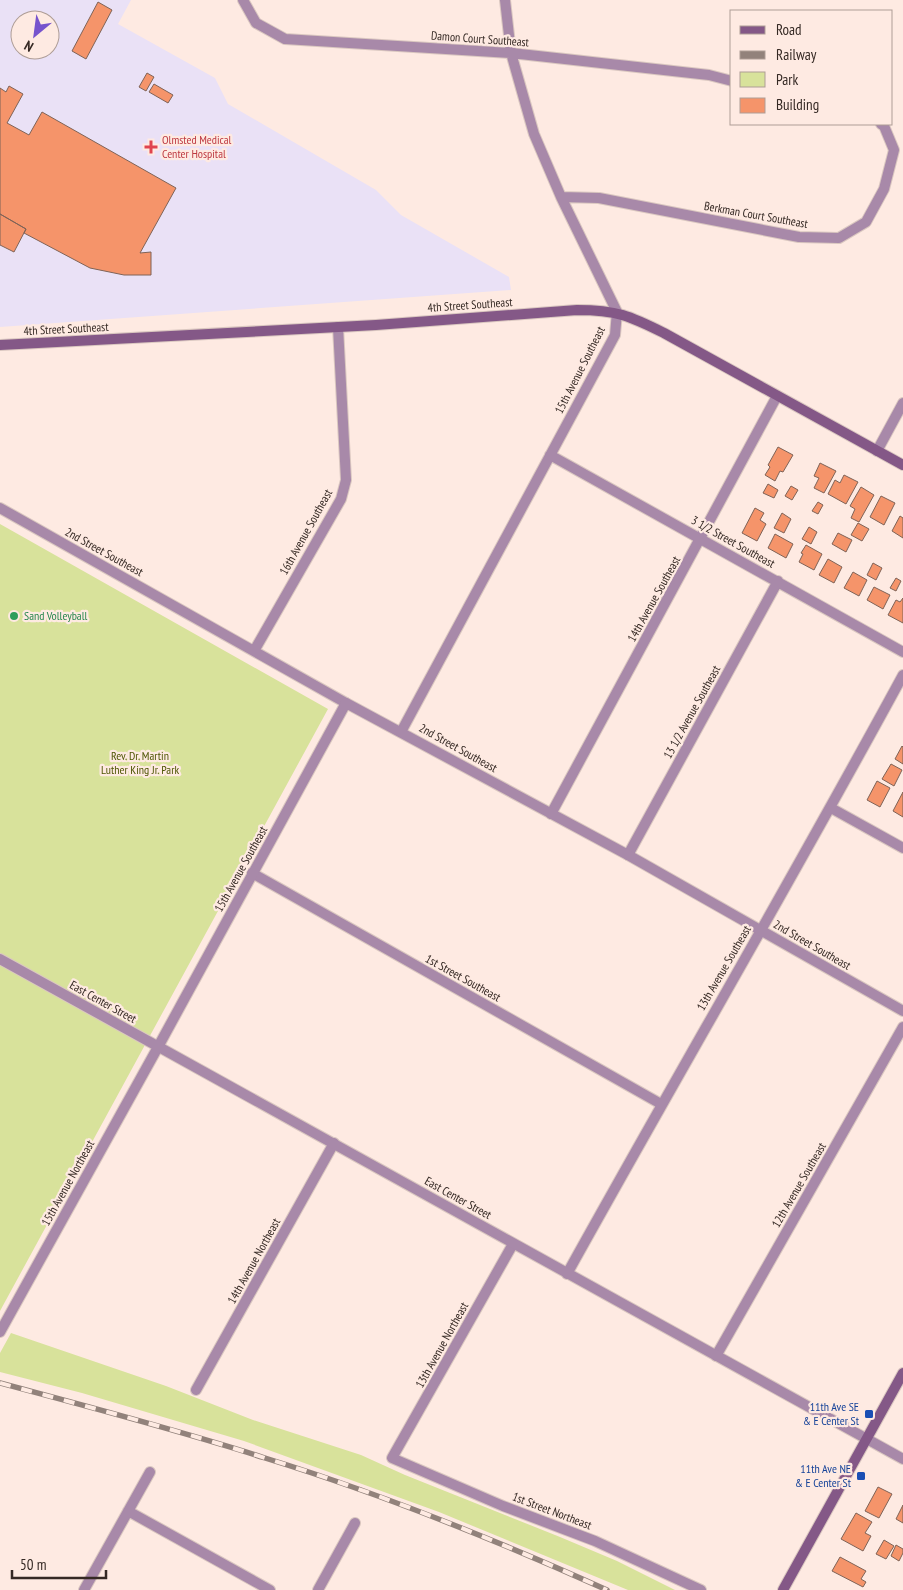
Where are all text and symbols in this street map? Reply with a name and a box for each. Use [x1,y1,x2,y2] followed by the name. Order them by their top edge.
[10,10,60,60] north arrow
[730,10,893,125] legend
[776,20,802,39] text: Road
[431,28,530,49] street label: Damon Court Southeast
[21,37,36,56] text: N
[776,45,817,64] text: Railway
[776,70,798,89] text: Park
[776,95,819,114] text: Building
[162,132,232,161] place label: Olmsted Medical Center Hospital
[144,140,158,154] marker: Olmsted Medical Center Hospital
[703,198,810,231] street label: Berkman Court Southeast
[427,294,514,315] street label: 4th Street Southeast
[23,319,110,338] street label: 4th Street Southeast
[551,323,608,416] street label: 15th Avenue Southeast
[276,486,336,577] street label: 16th Avenue Southeast
[689,512,778,571] street label: 3 1/2 Street Southeast
[63,524,147,580] street label: 2nd Street Southeast
[624,553,684,644] street label: 14th Avenue Southeast
[24,608,87,623] place label: Sand Volleyball
[8,610,20,622] marker: Sand Volleyball
[660,662,724,761] street label: 13 1/2 Avenue Southeast
[417,720,501,776] street label: 2nd Street Southeast
[101,748,179,777] park label: Rev. Dr. Martin Luther King Jr. Park
[211,823,271,914] street label: 15th Avenue Southeast
[771,916,854,973] street label: 2nd Street Southeast
[693,922,754,1013] street label: 13th Avenue Southeast
[423,951,504,1005] street label: 1st Street Southeast
[67,977,140,1026] street label: East Center Street
[38,1137,98,1228] street label: 15th Avenue Northeast
[768,1139,829,1230] street label: 12th Avenue Southeast
[422,1173,495,1222] street label: East Center Street
[224,1215,284,1306] street label: 14th Avenue Northeast
[412,1299,472,1390] street label: 13th Avenue Northeast
[803,1399,860,1428] place label: 11th Ave SE & E Center St
[863,1408,875,1420] marker: 11th Ave SE & E Center St
[795,1461,852,1490] place label: 11th Ave NE & E Center St
[855,1470,867,1482] marker: 11th Ave NE & E Center St
[510,1489,595,1533] street label: 1st Street Northeast
[12,1548,106,1580] scale bar
[20,1555,46,1574] text: 50 m

